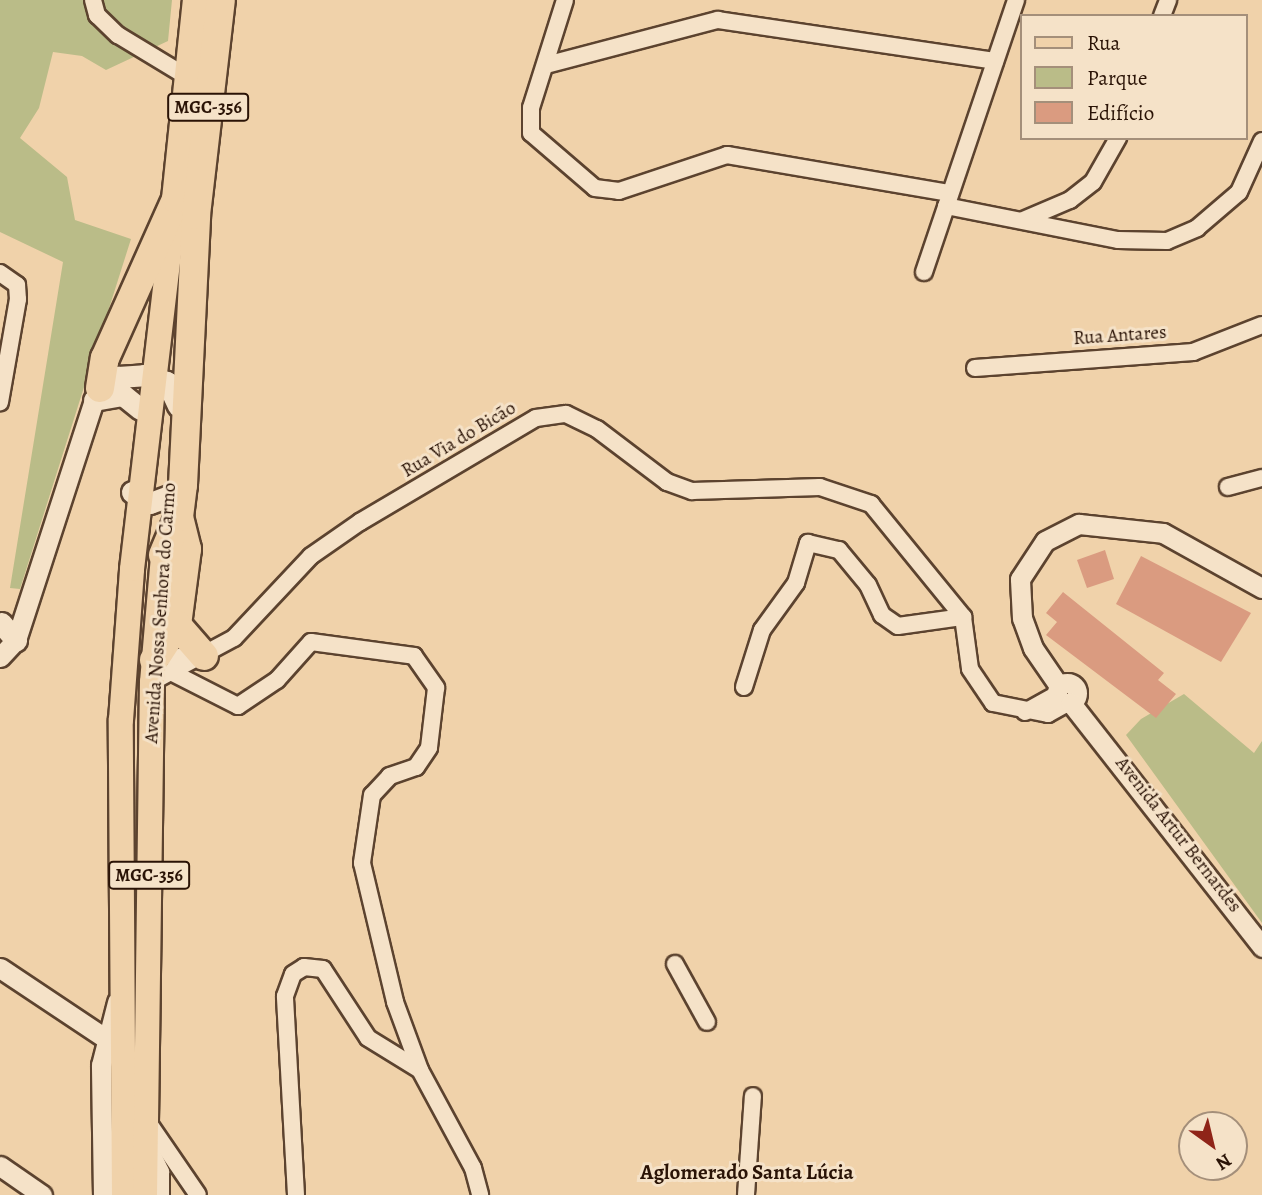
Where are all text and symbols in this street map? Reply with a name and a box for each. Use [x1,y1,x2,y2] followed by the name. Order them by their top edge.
[1020,14,1248,140] legend
[1087,29,1120,57] text: Rua
[1087,64,1147,92] text: Parque
[166,92,250,122] road number: MGC-356
[1087,99,1154,127] text: Edifício
[1073,321,1167,351] street label: Rua Antares
[398,397,520,483] street label: Rua Via do Bicão
[141,482,181,744] street label: Avenida Nossa Senhora do Carmo
[1110,753,1246,917] street label: Avenida Artur Bernardes
[107,860,191,890] road number: MGC-356
[1178,1111,1248,1181] north arrow
[1211,1147,1237,1176] text: N
[640,1159,854,1185] district label: Aglomerado Santa Lúcia

